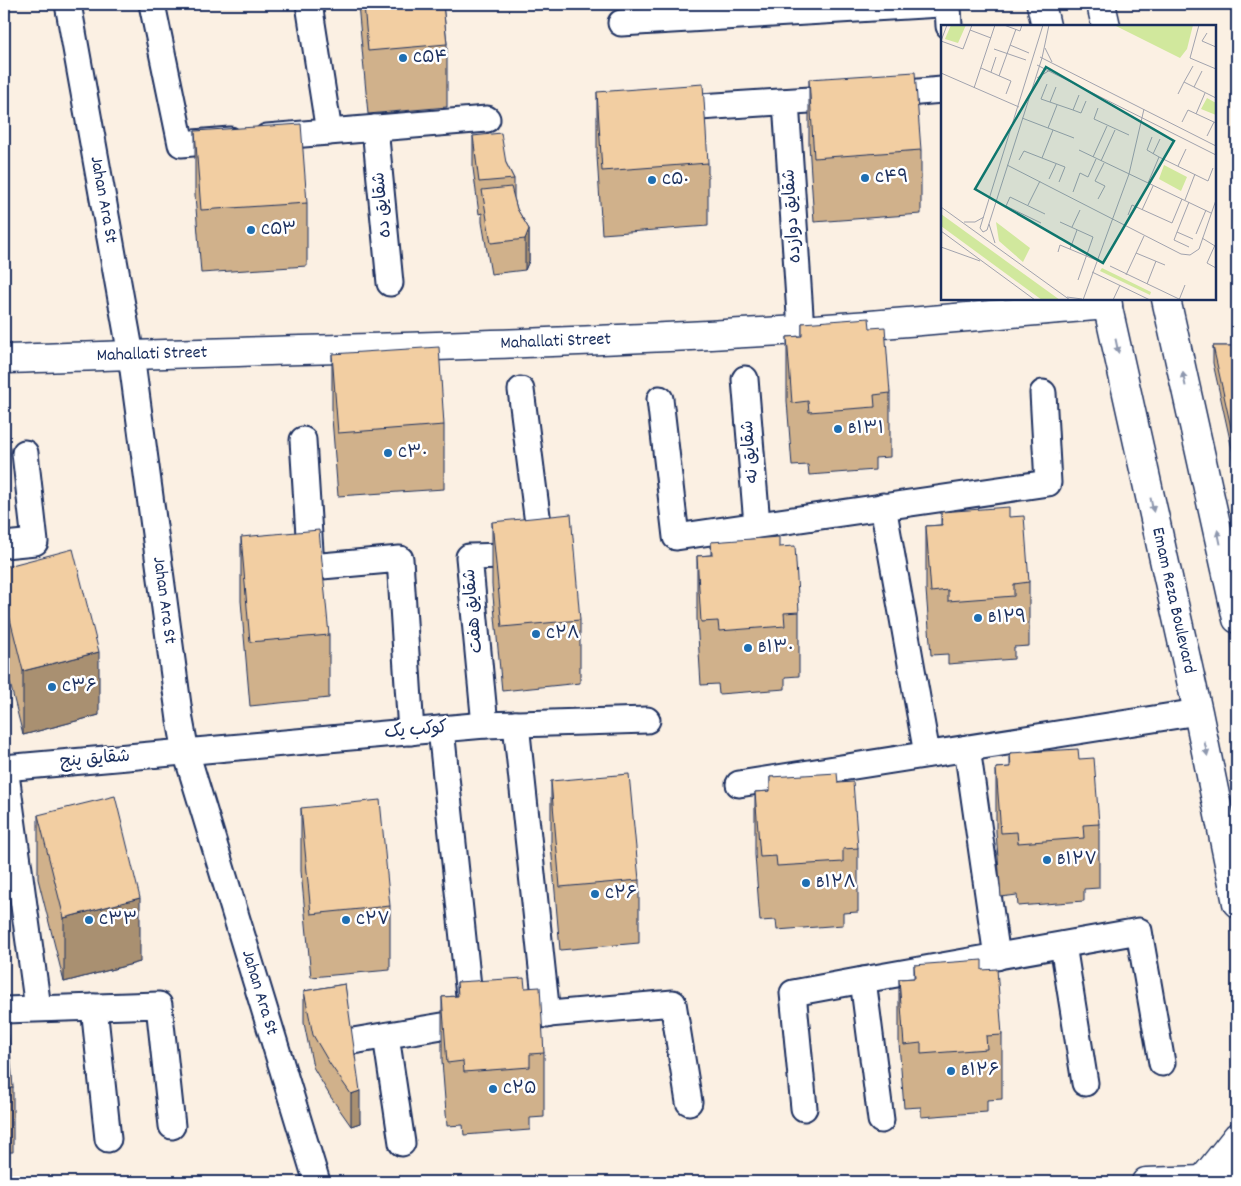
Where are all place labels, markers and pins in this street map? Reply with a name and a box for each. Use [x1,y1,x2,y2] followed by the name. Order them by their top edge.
[413,46,448,71] place label: C۵۴
[397,52,409,64] marker: C۵۴
[875,166,909,191] place label: C۴۹
[662,168,689,193] place label: C۵۰
[859,172,871,184] marker: C۴۹
[646,174,658,186] marker: C۵۰
[261,218,296,243] place label: C۵۳
[245,224,257,236] marker: C۵۳
[848,417,884,442] place label: B۱۳۱
[832,423,844,435] marker: B۱۳۱
[398,441,428,466] place label: C۳۰
[382,447,394,459] marker: C۳۰
[988,606,1027,631] place label: B۱۲۹
[972,612,984,624] marker: B۱۲۹
[546,622,580,647] place label: C۲۸
[530,628,542,640] marker: C۲۸
[758,636,794,661] place label: B۱۳۰
[742,642,754,654] marker: B۱۳۰
[62,675,97,700] place label: C۳۶
[46,681,58,693] marker: C۳۶
[1057,848,1097,873] place label: B۱۲۷
[1041,854,1053,866] marker: B۱۲۷
[816,871,856,896] place label: B۱۲۸
[800,877,812,889] marker: B۱۲۸
[605,882,637,907] place label: C۲۶
[589,888,601,900] marker: C۲۶
[99,908,137,933] place label: C۳۳
[356,908,390,933] place label: C۲۷
[83,914,95,926] marker: C۳۳
[340,914,352,926] marker: C۲۷
[961,1059,999,1084] place label: B۱۲۶
[945,1065,957,1077] marker: B۱۲۶
[503,1077,537,1102] place label: C۲۵
[487,1083,499,1095] marker: C۲۵

